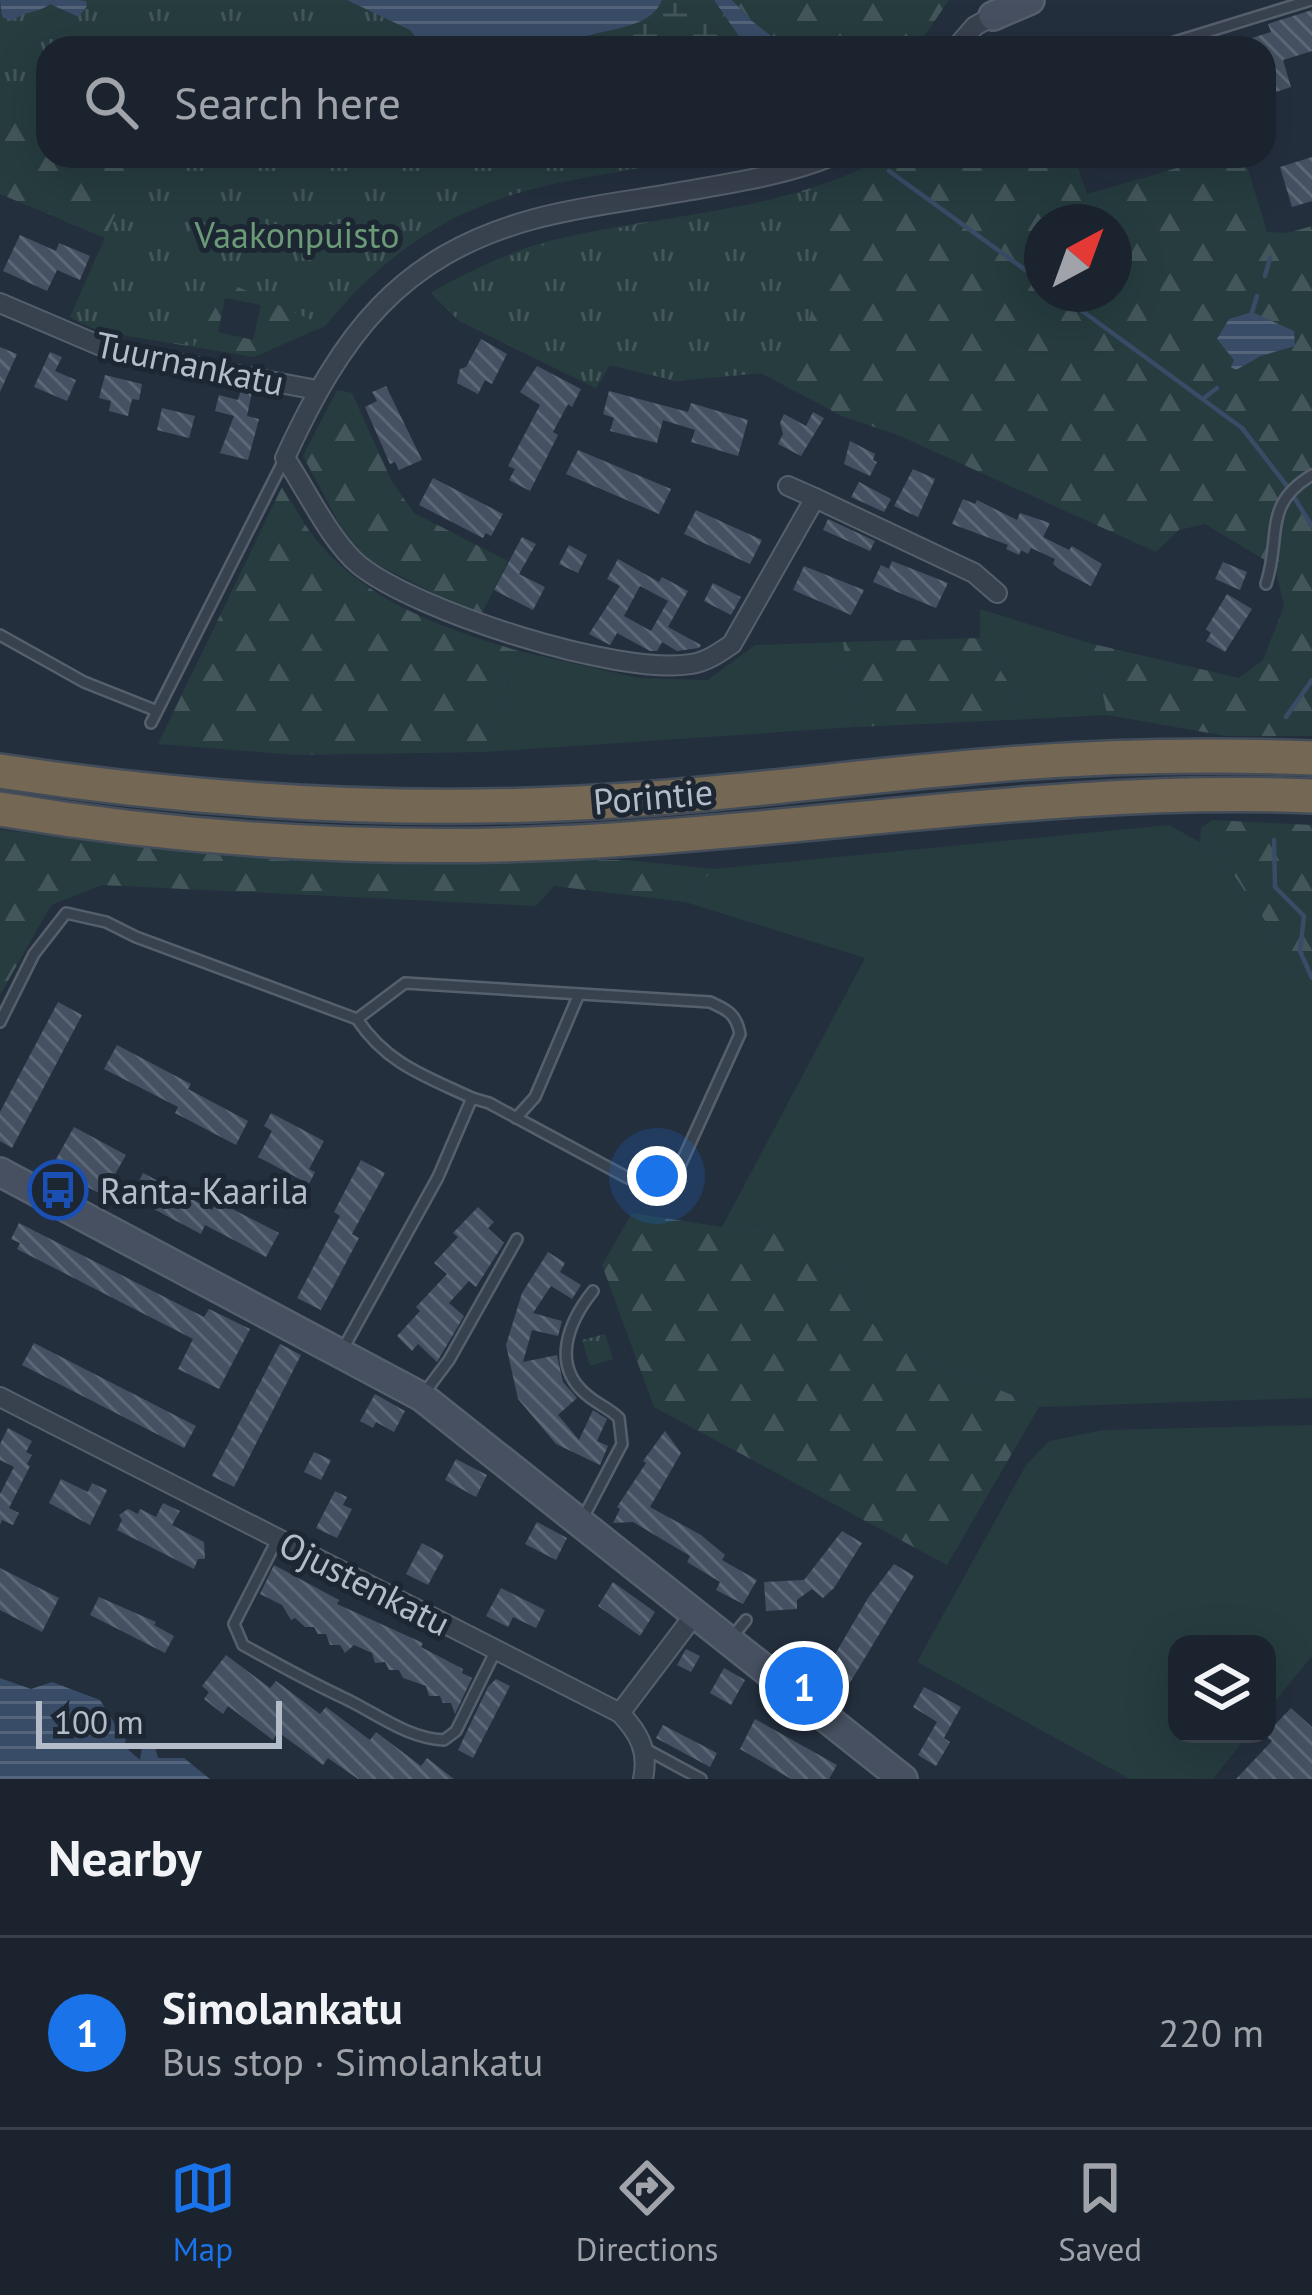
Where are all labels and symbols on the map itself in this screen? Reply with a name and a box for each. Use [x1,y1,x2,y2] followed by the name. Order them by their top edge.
[1024,204,1132,312] north arrow
[194,211,399,258] park label: Vaakonpuisto
[92,320,288,406] street label: Tuurnankatu
[591,767,715,825] street label: Porintie
[627,1146,687,1206] your location
[27,1159,89,1221] bus stop icon: Ranta-Kaarila
[100,1167,309,1214] place label: Ranta-Kaarila
[272,1520,458,1646] street label: Ojustenkatu
[765,1641,843,1731] pin: 1
[36,1695,282,1748] scale bar

